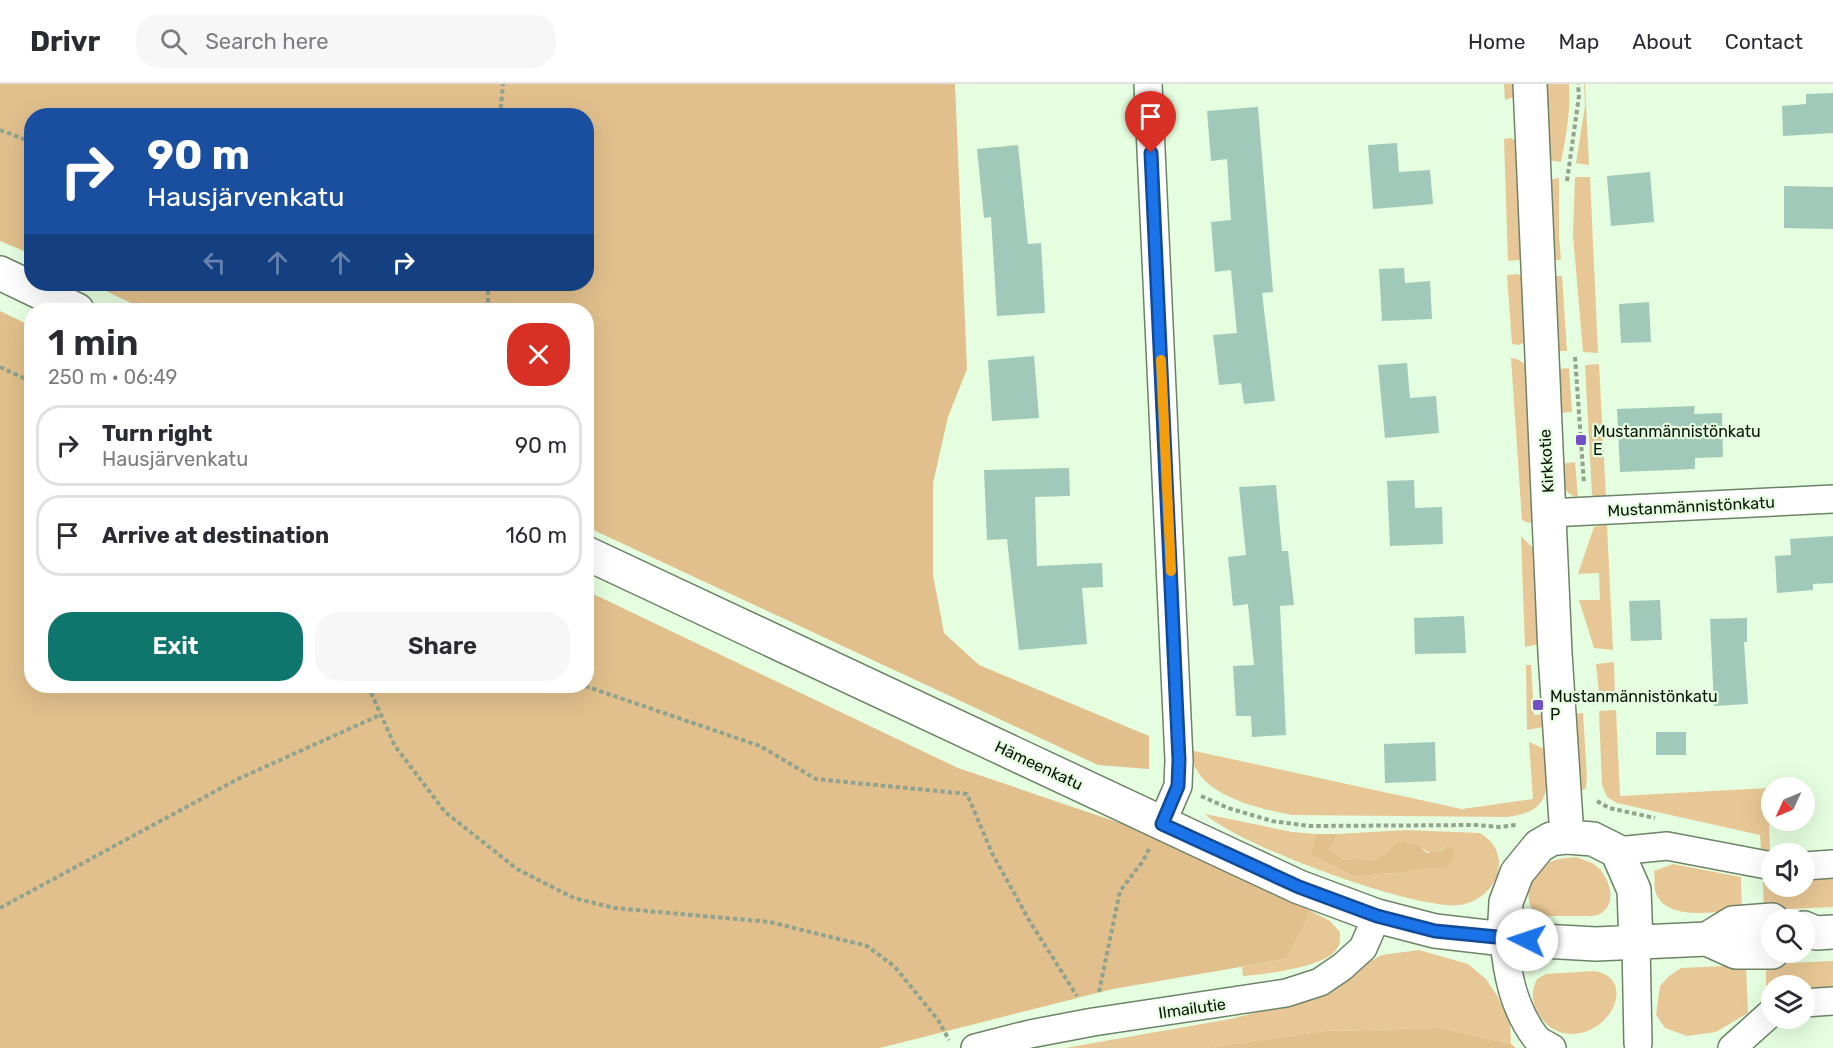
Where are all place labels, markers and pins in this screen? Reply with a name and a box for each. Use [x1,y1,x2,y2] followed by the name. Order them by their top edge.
[1125,91,1176,153] pin
[1593,422,1761,459] place label: Mustanmännistönkatu E
[1574,433,1588,447] marker: Mustanmännistönkatu E
[1550,687,1718,724] place label: Mustanmännistönkatu P
[1531,698,1545,712] marker: Mustanmännistönkatu P

